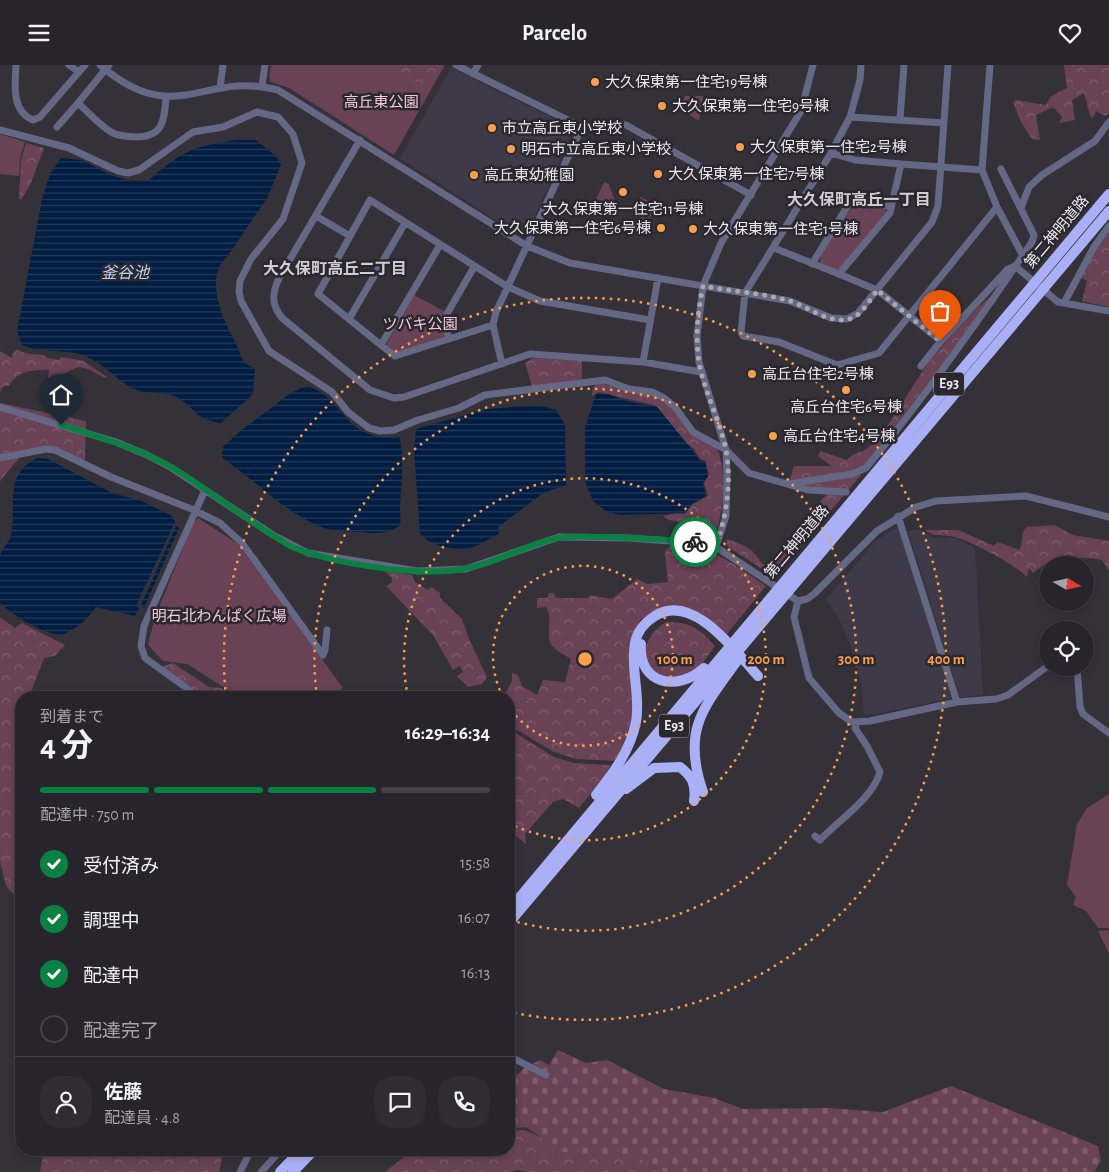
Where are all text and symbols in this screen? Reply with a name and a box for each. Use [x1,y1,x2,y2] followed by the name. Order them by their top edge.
[25,19,53,47] icon: menu
[1056,19,1084,47] icon: heart
[522,22,587,44] text: Parcelo
[605,73,767,90] place label: 大久保東第一住宅19号棟
[589,76,601,88] marker: 大久保東第一住宅19号棟
[343,94,419,110] park label: 高丘東公園
[672,97,829,114] place label: 大久保東第一住宅9号棟
[656,100,668,112] marker: 大久保東第一住宅9号棟
[502,120,622,136] place label: 市立高丘東小学校
[486,122,498,134] marker: 市立高丘東小学校
[750,138,907,155] place label: 大久保東第一住宅2号棟
[521,141,671,157] place label: 明石市立高丘東小学校
[734,141,746,153] marker: 大久保東第一住宅2号棟
[505,143,517,155] marker: 明石市立高丘東小学校
[668,165,824,182] place label: 大久保東第一住宅7号棟
[484,167,574,183] place label: 高丘東幼稚園
[652,168,664,180] marker: 大久保東第一住宅7号棟
[468,169,480,181] marker: 高丘東幼稚園
[617,186,629,198] marker: 大久保東第一住宅11号棟
[787,191,931,208] district label: 大久保町高丘一丁目
[1022,192,1092,271] street label: 第二神明道路
[543,200,703,217] place label: 大久保東第一住宅11号棟
[494,219,651,236] place label: 大久保東第一住宅6号棟
[703,220,858,237] place label: 大久保東第一住宅1号棟
[655,222,667,234] marker: 大久保東第一住宅6号棟
[687,223,699,235] marker: 大久保東第一住宅1号棟
[263,260,407,277] district label: 大久保町高丘二丁目
[101,264,151,281] water label: 釜谷池
[919,290,961,341] pin
[926,297,954,325] icon: bag
[382,316,458,332] park label: ツバキ公園
[762,365,874,382] place label: 高丘台住宅2号棟
[746,368,758,380] marker: 高丘台住宅2号棟
[934,373,964,395] road number: E93
[40,374,82,425] pin
[47,381,75,409] icon: home
[840,384,852,396] marker: 高丘台住宅6号棟
[790,398,902,415] place label: 高丘台住宅6号棟
[783,427,895,444] place label: 高丘台住宅4号棟
[767,430,779,442] marker: 高丘台住宅4号棟
[762,502,832,581] street label: 第二神明道路
[670,517,720,567] courier
[681,528,709,556] icon: bike
[1039,556,1094,611] north arrow
[1039,556,1094,676] map controls
[151,607,287,624] park label: 明石北わんぱく広場
[1039,621,1094,676] button: locate
[576,650,594,668] centre of rings
[657,652,693,667] text: 100 m
[747,652,785,667] text: 200 m
[838,652,874,667] text: 300 m
[927,652,965,667] text: 400 m
[40,709,104,725] text: 到着まで
[659,714,689,737] road number: E93
[405,724,490,743] text: 16:29–16:34
[40,730,93,762] text: 4 分
[40,807,134,823] text: 配達中 · 750 m
[40,850,68,878] icon: check
[460,855,490,871] text: 15:58
[83,857,159,876] text: 受付済み
[40,905,68,933] icon: check
[458,910,490,926] text: 16:07
[83,912,140,931] text: 調理中
[40,960,68,988] icon: check
[461,965,490,981] text: 16:13
[83,967,140,986] text: 配達中
[83,1022,159,1041] text: 配達完了
[40,1076,92,1128] button: person
[374,1076,426,1128] button: chat
[438,1076,490,1128] button: phone
[104,1083,142,1102] text: 佐藤
[104,1110,180,1126] text: 配達員 · 4.8

